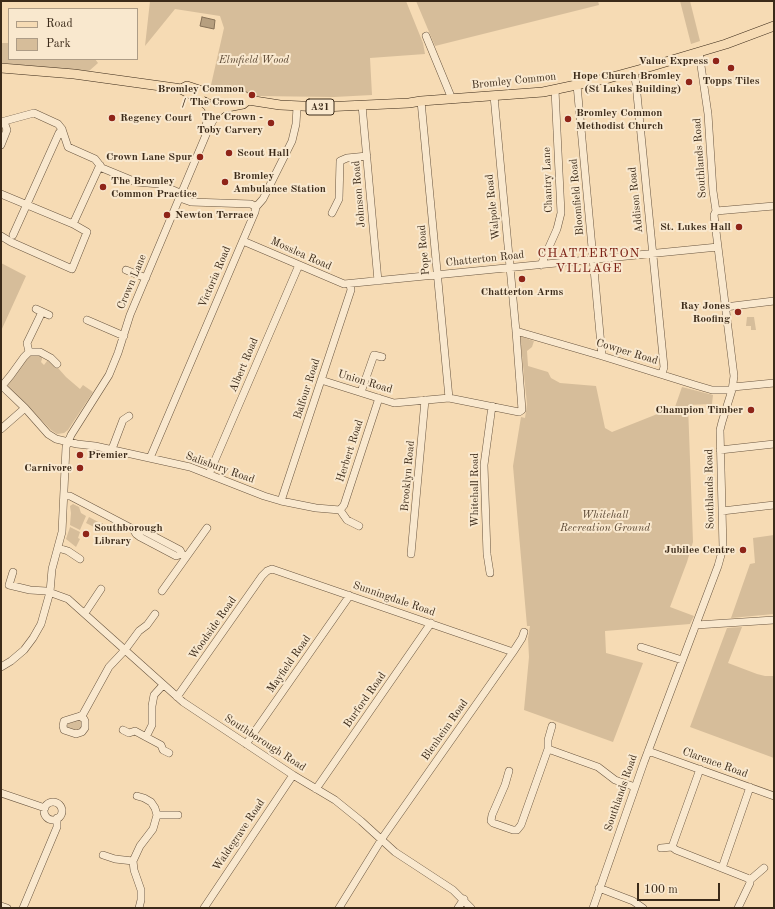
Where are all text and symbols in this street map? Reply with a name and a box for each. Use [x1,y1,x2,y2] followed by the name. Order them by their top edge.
[8,8,138,60] legend
[46,18,73,30] text: Road
[46,38,71,50] text: Park
[219,53,289,67] park label: Elmfield Wood
[639,54,708,68] place label: Value Express
[711,56,721,66] marker: Value Express
[726,63,736,73] marker: Topps Tiles
[572,69,681,95] place label: Hope Church Bromley (St Lukes Building)
[471,70,557,92] street label: Bromley Common
[703,74,759,88] place label: Topps Tiles
[684,77,694,87] marker: Hope Church Bromley (St Lukes Building)
[158,82,244,108] place label: Bromley Common / The Crown
[247,90,257,100] marker: Bromley Common / The Crown
[306,99,334,115] road number: A21
[576,106,663,132] place label: Bromley Common Methodist Church
[197,110,263,136] place label: The Crown - Toby Carvery
[120,111,192,125] place label: Regency Court
[107,113,117,123] marker: Regency Court
[563,114,573,124] marker: Bromley Common Methodist Church
[691,117,709,199] street label: Southlands Road
[266,118,276,128] marker: The Crown - Toby Carvery
[237,146,289,160] place label: Scout Hall
[540,147,556,213] street label: Chantry Lane
[224,148,234,158] marker: Scout Hall
[106,150,192,164] place label: Crown Lane Spur
[195,152,205,162] marker: Crown Lane Spur
[567,158,587,236] street label: Bloomfield Road
[350,160,368,228] street label: Johnson Road
[626,166,646,234] street label: Addison Road
[233,169,326,195] place label: Bromley Ambulance Station
[483,173,503,241] street label: Walpole Road
[111,174,197,200] place label: The Bromley Common Practice
[220,177,230,187] marker: Bromley Ambulance Station
[98,182,108,192] marker: The Bromley Common Practice
[175,208,254,222] place label: Newton Terrace
[162,210,172,220] marker: Newton Terrace
[660,220,731,234] place label: St. Lukes Hall
[734,222,744,232] marker: St. Lukes Hall
[415,224,433,276] street label: Pope Road
[269,235,333,273] street label: Mosslea Road
[196,244,234,310] street label: Victoria Road
[538,246,640,277] district label: CHATTERTON VILLAGE
[445,248,525,270] street label: Chatterton Road
[114,252,150,312] street label: Crown Lane
[517,274,527,284] marker: Chatterton Arms
[481,285,563,299] place label: Chatterton Arms
[680,299,730,325] place label: Ray Jones Roofing
[733,307,743,317] marker: Ray Jones Roofing
[227,336,261,394] street label: Albert Road
[594,336,660,368] street label: Cowper Road
[291,357,323,421] street label: Balfour Road
[336,367,394,397] street label: Union Road
[656,403,743,417] place label: Champion Timber
[746,405,756,415] marker: Champion Timber
[334,418,366,484] street label: Herbert Road
[398,440,418,512] street label: Brooklyn Road
[88,448,128,462] place label: Premier
[184,449,256,487] street label: Salisbury Road
[703,449,717,529] street label: Southlands Road
[75,450,85,460] marker: Premier
[468,453,482,527] street label: Whitehall Road
[24,461,72,475] place label: Carnivore
[75,463,85,473] marker: Carnivore
[560,508,650,534] park label: Whitehall Recreation Ground
[94,521,163,547] place label: Southborough Library
[81,529,91,539] marker: Southborough Library
[665,543,735,557] place label: Jubilee Centre
[738,545,748,555] marker: Jubilee Centre
[351,579,437,619] street label: Sunningdale Road
[187,594,239,662] street label: Woodside Road
[264,633,314,695] street label: Mayfield Road
[341,670,389,730] street label: Burford Road
[419,697,471,763] street label: Blenheim Road
[222,712,308,774] street label: Southborough Road
[680,745,750,781] street label: Clarence Road
[602,753,640,833] street label: Southlands Road
[210,797,268,873] street label: Waldegrave Road
[639,875,722,901] scale bar
[644,884,678,896] text: 100 m

